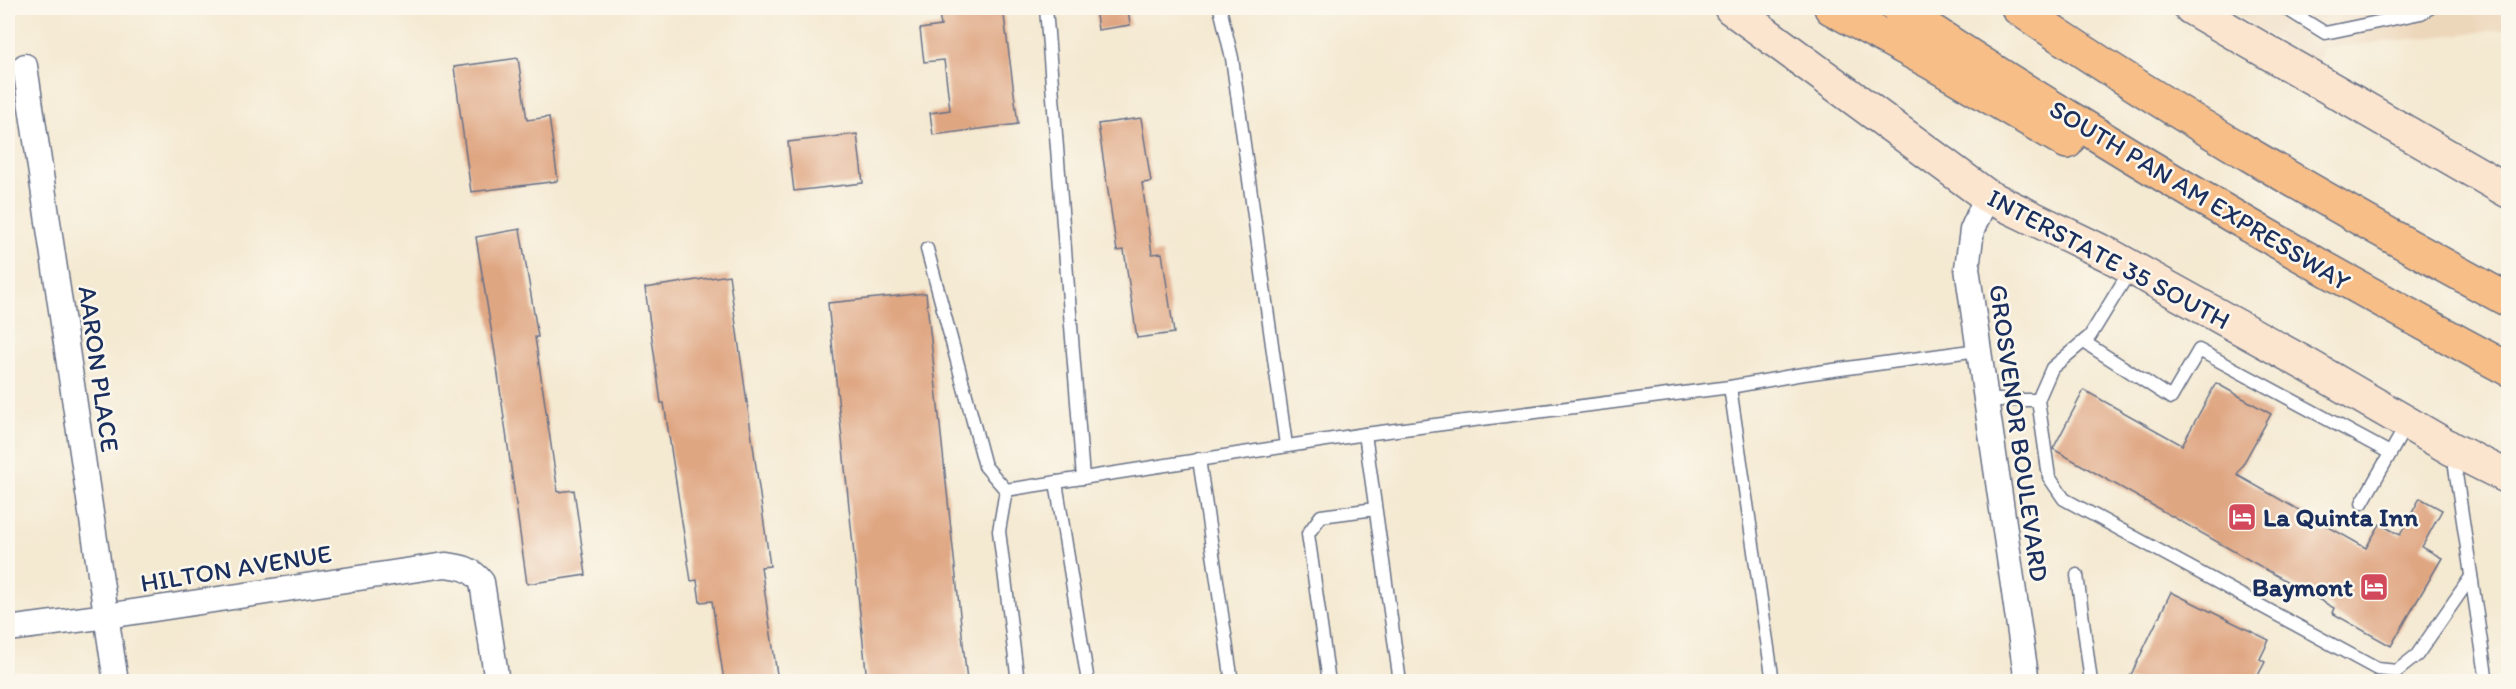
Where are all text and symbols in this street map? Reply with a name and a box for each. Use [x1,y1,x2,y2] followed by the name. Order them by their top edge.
[2044,92,2356,298] street label: SOUTH PAN AM EXPRESSWAY
[1982,182,2236,336] street label: INTERSTATE 35 SOUTH
[1982,282,2056,584] street label: GROSVENOR BOULEVARD
[72,284,126,454] street label: AARON PLACE
[2226,501,2258,533] hotel icon: La Quinta Inn
[2263,501,2418,533] place label: La Quinta Inn
[138,537,334,599] street label: HILTON AVENUE
[2252,571,2353,603] place label: Baymont
[2358,571,2390,603] hotel icon: Baymont

